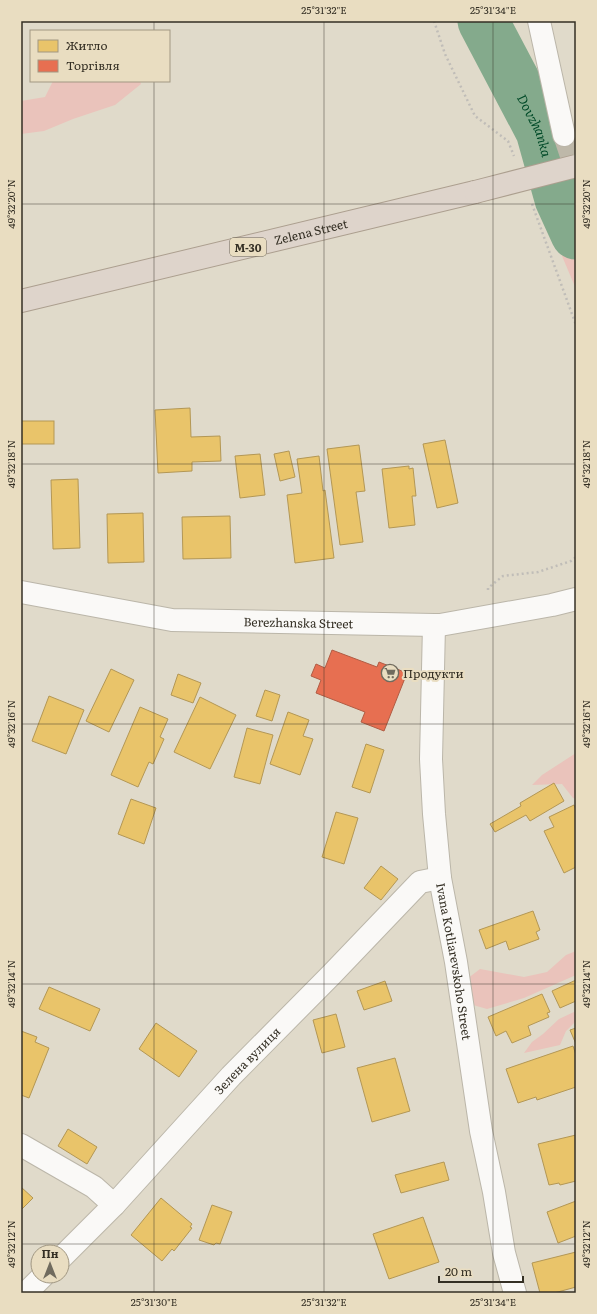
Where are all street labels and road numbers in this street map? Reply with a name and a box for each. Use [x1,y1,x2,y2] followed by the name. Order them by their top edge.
[272,214,350,249] street label: Zelena Street
[230,238,266,256] road number: М-30
[243,612,354,632] street label: Berezhanska Street
[432,881,476,1041] street label: Ivana Kotliarevskoho Street
[210,1023,284,1098] street label: Зелена вулиця

